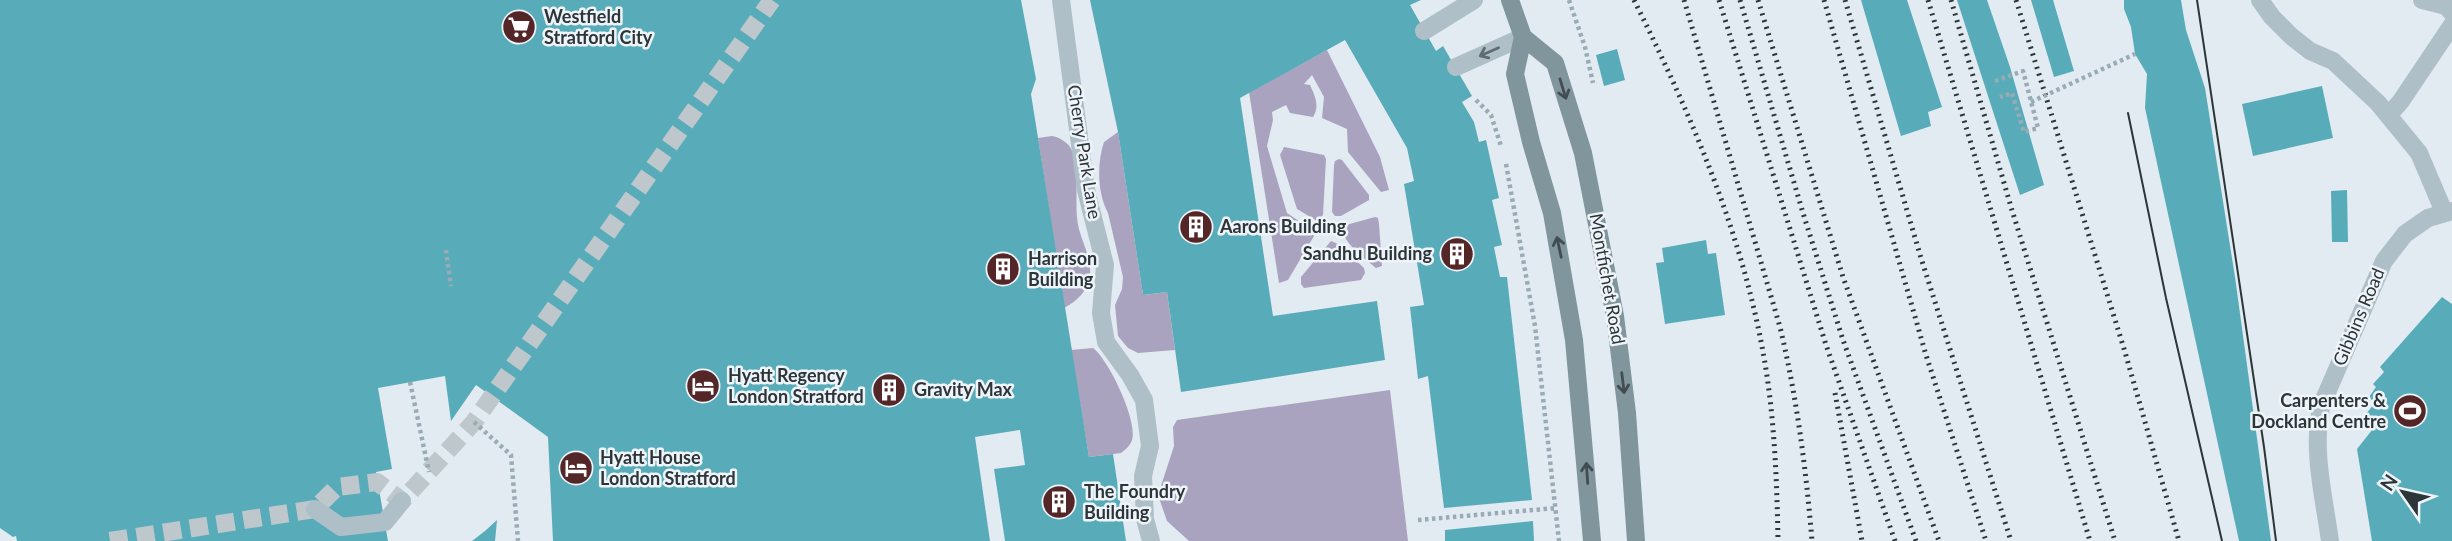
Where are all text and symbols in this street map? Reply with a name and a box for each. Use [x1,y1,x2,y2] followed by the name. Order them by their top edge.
[544,5,653,48] place label: Westfield Stratford City
[500,8,538,46] supermarket icon: Westfield Stratford City
[1479,46,1500,59] one-way arrow
[1558,77,1571,99] one-way arrow
[1064,83,1106,221] street label: Cherry Park Lane
[1177,208,1215,246] building icon: Aarons Building
[1586,212,1630,346] street label: Montfichet Road
[1219,215,1347,237] place label: Aarons Building
[1438,235,1476,273] building icon: Sandhu Building
[1551,236,1565,259] one-way arrow
[1303,242,1432,264] place label: Sandhu Building
[1028,247,1097,290] place label: Harrison Building
[984,250,1022,288] building icon: Harrison Building
[2328,264,2389,369] street label: Gibbins Road
[728,364,864,407] place label: Hyatt Regency London Stratford
[684,367,722,405] hotel icon: Hyatt Regency London Stratford
[870,371,908,409] building icon: Gravity Max
[1616,371,1629,394] one-way arrow
[914,378,1013,400] place label: Gravity Max
[2251,389,2386,432] place label: Carpenters & Dockland Centre
[2391,392,2429,430] sports icon: Carpenters & Dockland Centre
[600,446,736,489] place label: Hyatt House London Stratford
[557,449,595,487] hotel icon: Hyatt House London Stratford
[2368,457,2438,527] north arrow
[1580,462,1593,485] one-way arrow
[2375,470,2402,495] text: N
[1084,480,1186,523] place label: The Foundry Building
[1040,483,1078,521] building icon: The Foundry Building

